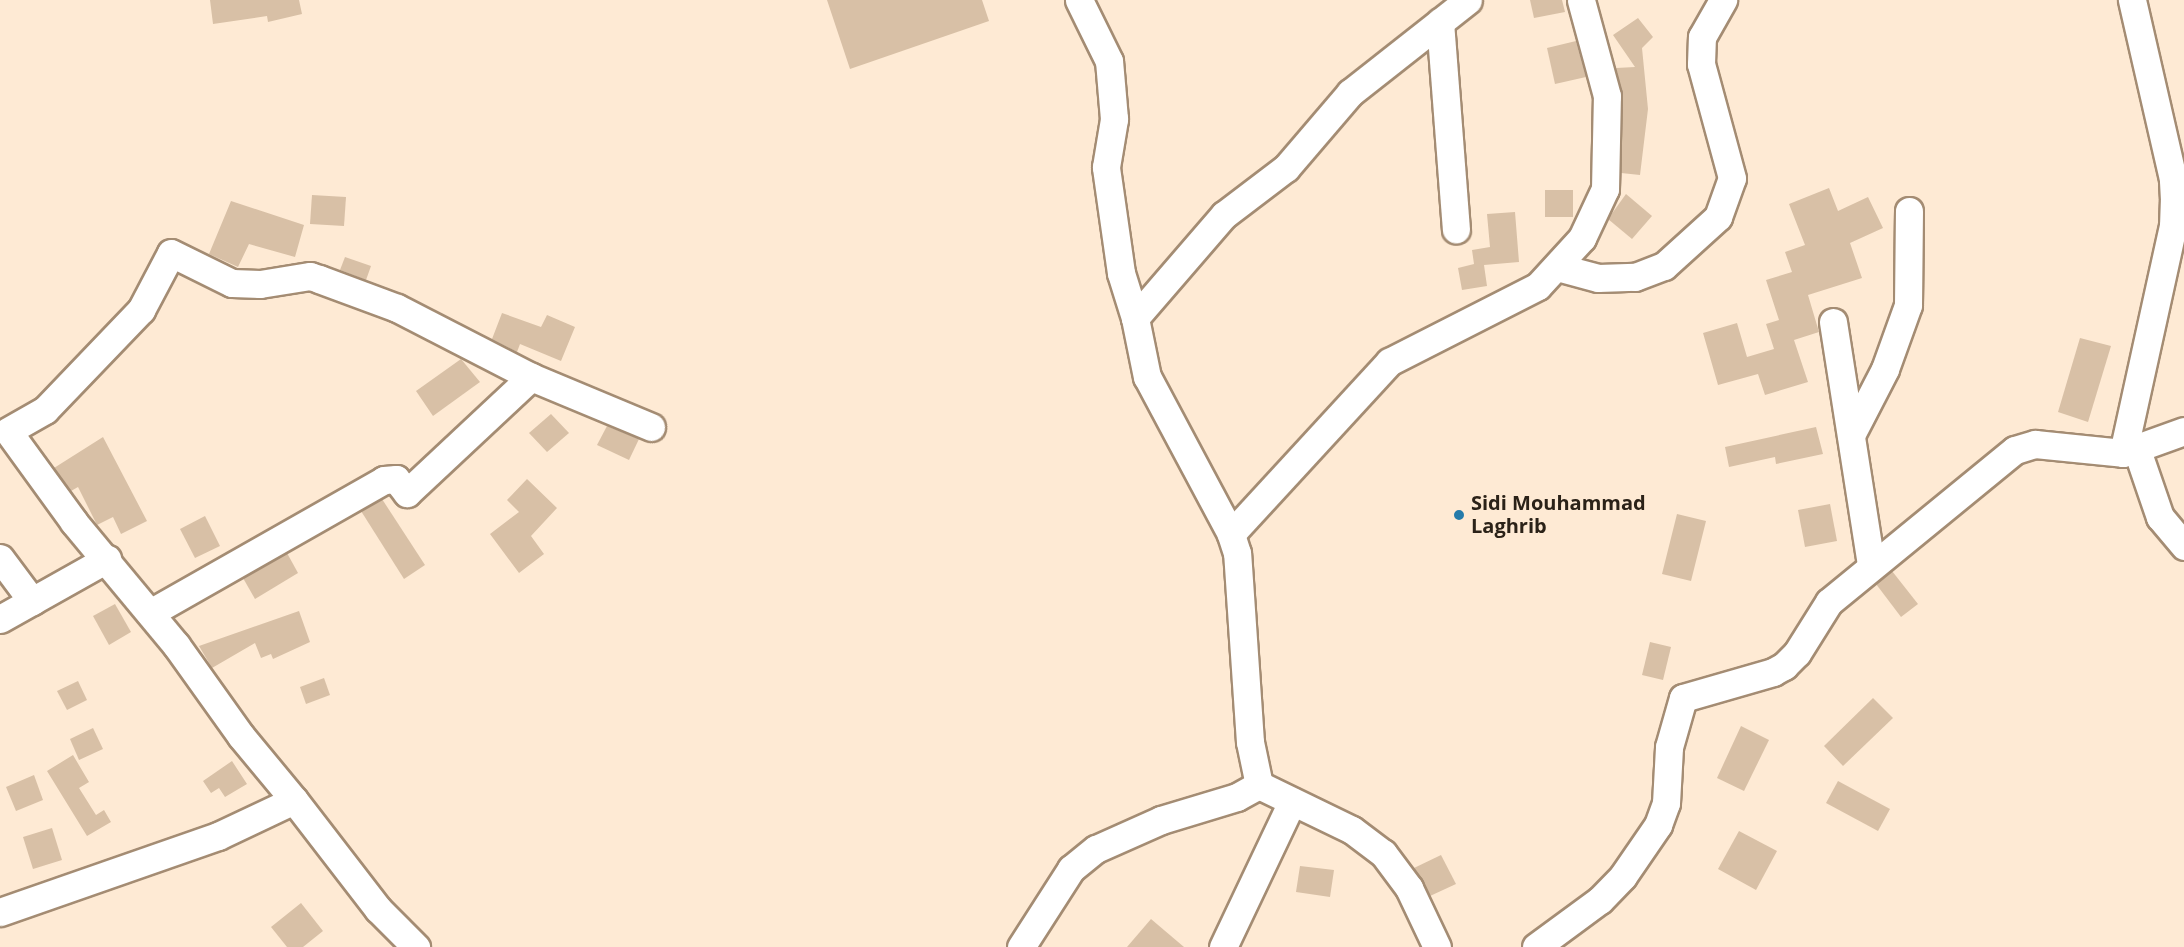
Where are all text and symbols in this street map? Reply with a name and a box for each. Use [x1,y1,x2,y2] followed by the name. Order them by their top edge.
[1471,491,1646,538] place label: Sidi Mouhammad Laghrib
[1452,508,1466,522] marker: Sidi Mouhammad Laghrib

